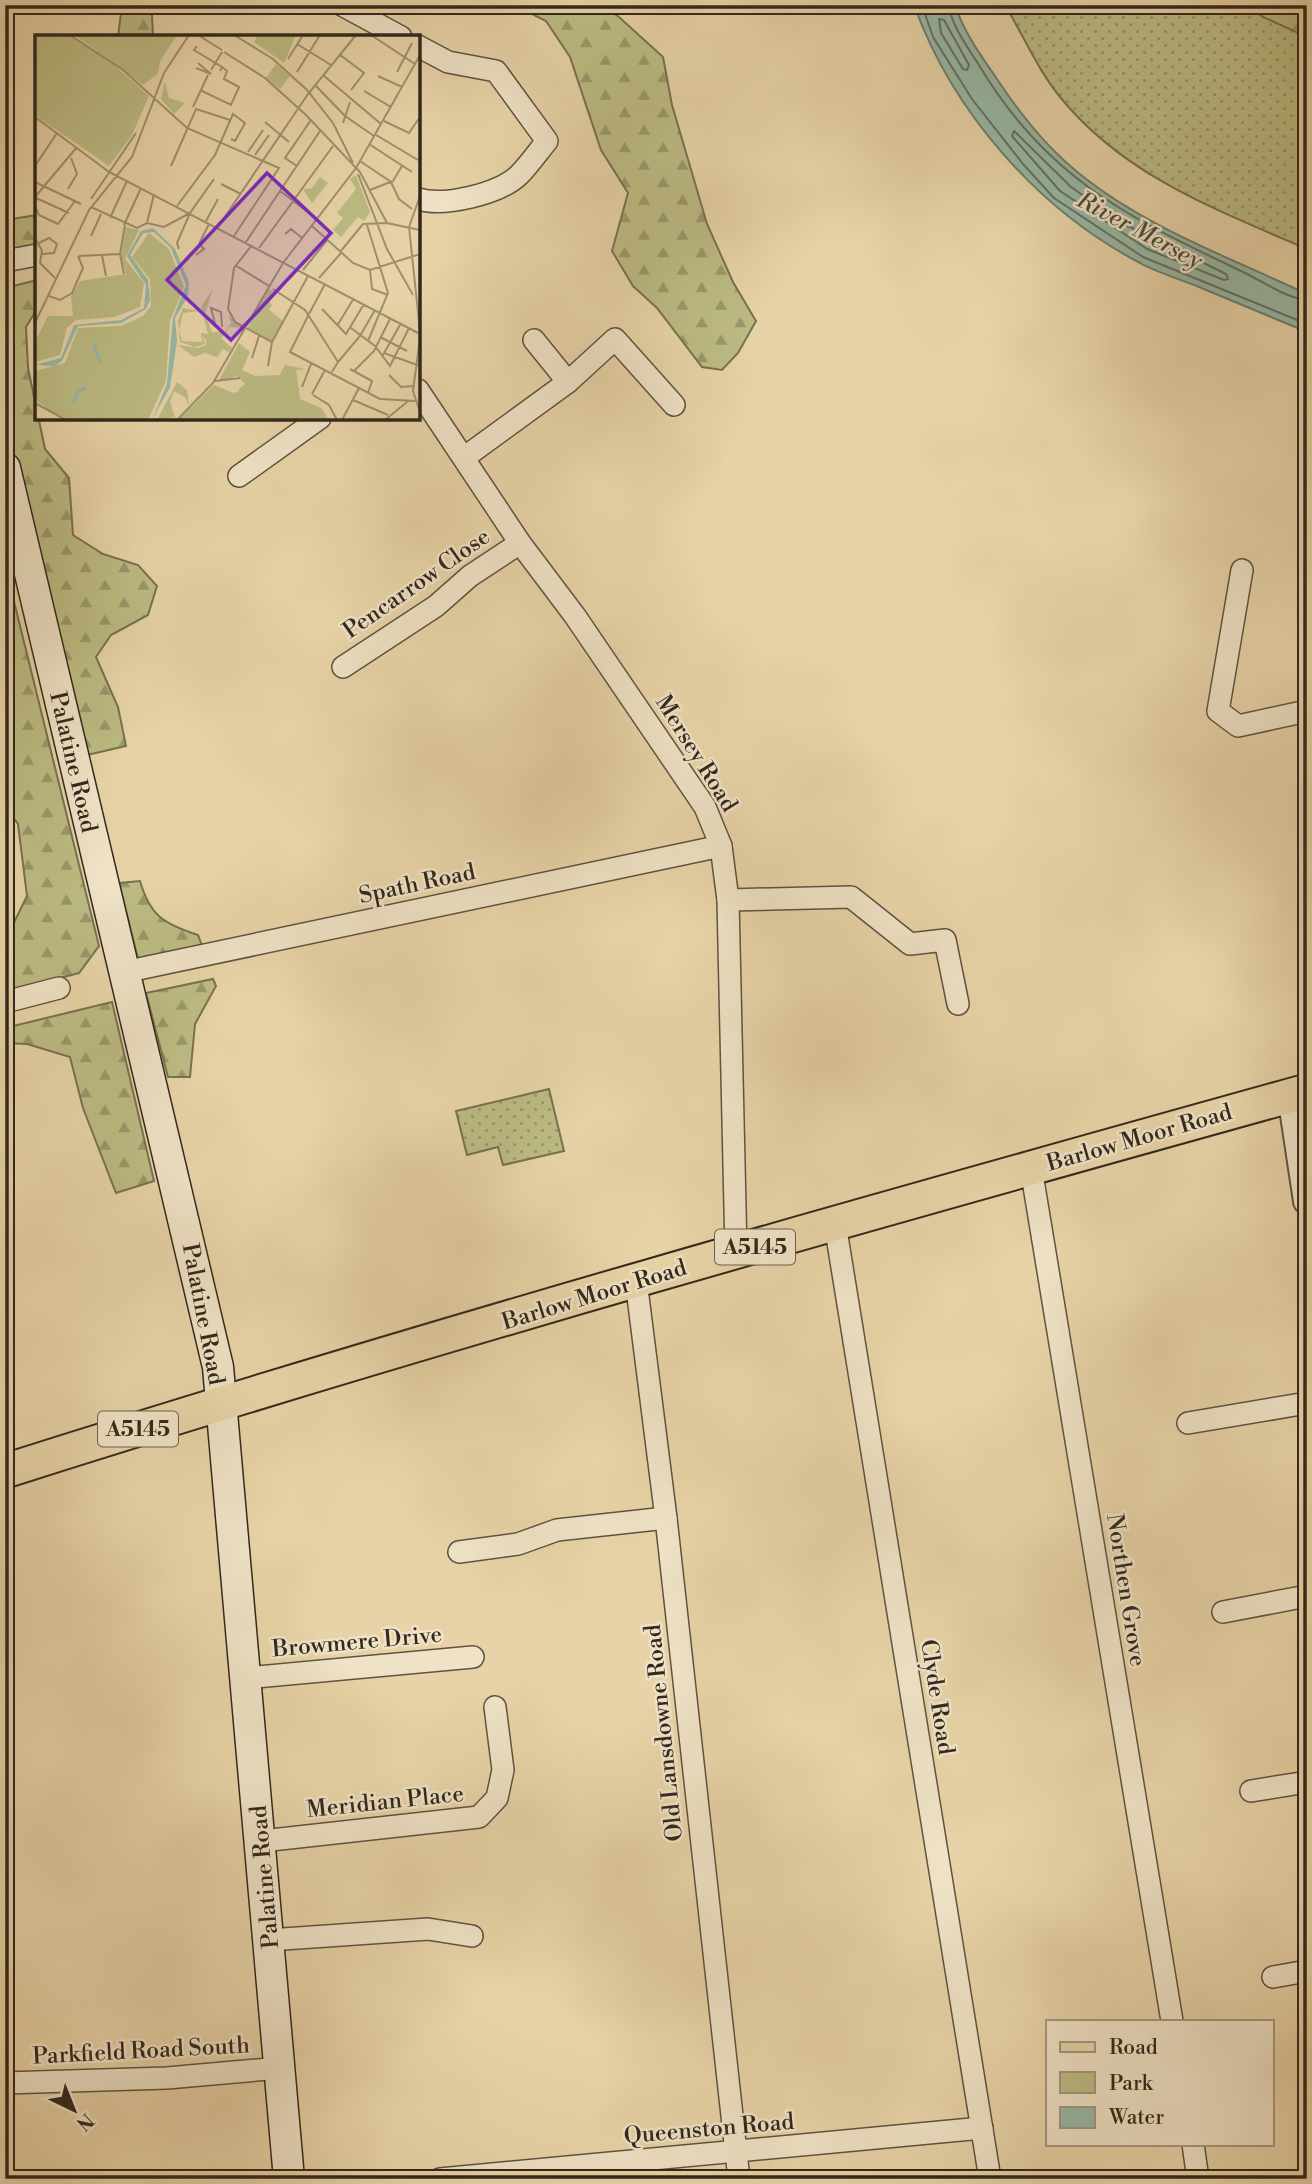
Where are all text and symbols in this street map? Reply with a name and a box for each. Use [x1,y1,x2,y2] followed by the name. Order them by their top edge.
[35,35,420,420] inset map
[1071,185,1208,277] water label: River Mersey
[338,523,496,645] street label: Pencarrow Close
[43,689,103,835] street label: Palatine Road
[649,690,743,817] street label: Mersey Road
[356,858,478,910] street label: Spath Road
[1042,1098,1235,1178] street label: Barlow Moor Road
[715,1230,795,1264] road number: A5145
[176,1241,230,1387] street label: Palatine Road
[498,1254,690,1337] street label: Barlow Moor Road
[98,1412,178,1446] road number: A5145
[1100,1512,1152,1669] street label: Northen Grove
[270,1621,443,1663] street label: Browmere Drive
[639,1623,689,1843] street label: Old Lansdowne Road
[914,1638,960,1757] street label: Clyde Road
[305,1780,465,1824] street label: Meridian Place
[245,1804,285,1950] street label: Palatine Road
[1046,2020,1274,2146] legend
[32,2031,251,2071] street label: Parkfield Road South
[1109,2035,1158,2061] text: Road
[1109,2071,1154,2097] text: Park
[38,2076,108,2146] north arrow
[1108,2105,1164,2131] text: Water
[71,2108,99,2136] text: N
[623,2108,795,2150] street label: Queenston Road

